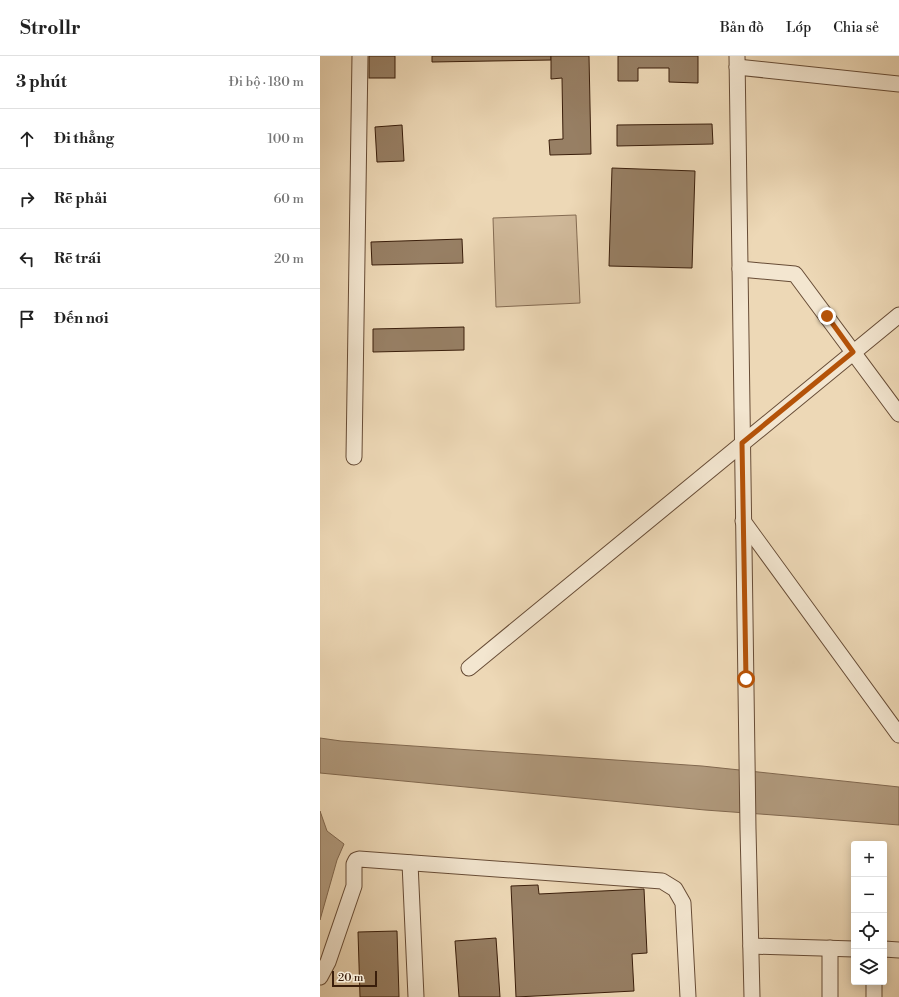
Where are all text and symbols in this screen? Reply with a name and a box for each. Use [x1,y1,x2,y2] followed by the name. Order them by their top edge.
[20,16,81,40] text: Strollr
[720,19,764,37] text: Bản đồ
[786,19,811,37] text: Lớp
[833,19,879,37] text: Chia sẻ
[16,71,67,93] text: 3 phút
[229,74,304,90] text: Đi bộ · 180 m
[16,128,38,150] icon: ahead
[54,129,114,148] text: Đi thẳng
[268,131,304,147] text: 100 m
[16,188,38,210] icon: right
[54,189,107,208] text: Rẽ phải
[273,191,304,207] text: 60 m
[16,248,38,270] icon: left
[54,249,101,268] text: Rẽ trái
[274,251,304,267] text: 20 m
[818,307,836,325] route end
[16,308,38,330] icon: arrive
[54,309,108,328] text: Đến nơi
[737,670,755,688] route start
[851,841,887,985] map controls
[851,841,887,877] button: +
[851,877,887,913] button: −
[851,913,887,949] button: locate
[851,949,887,985] button: layers
[332,969,377,988] scale bar
[338,971,363,985] text: 20 m

